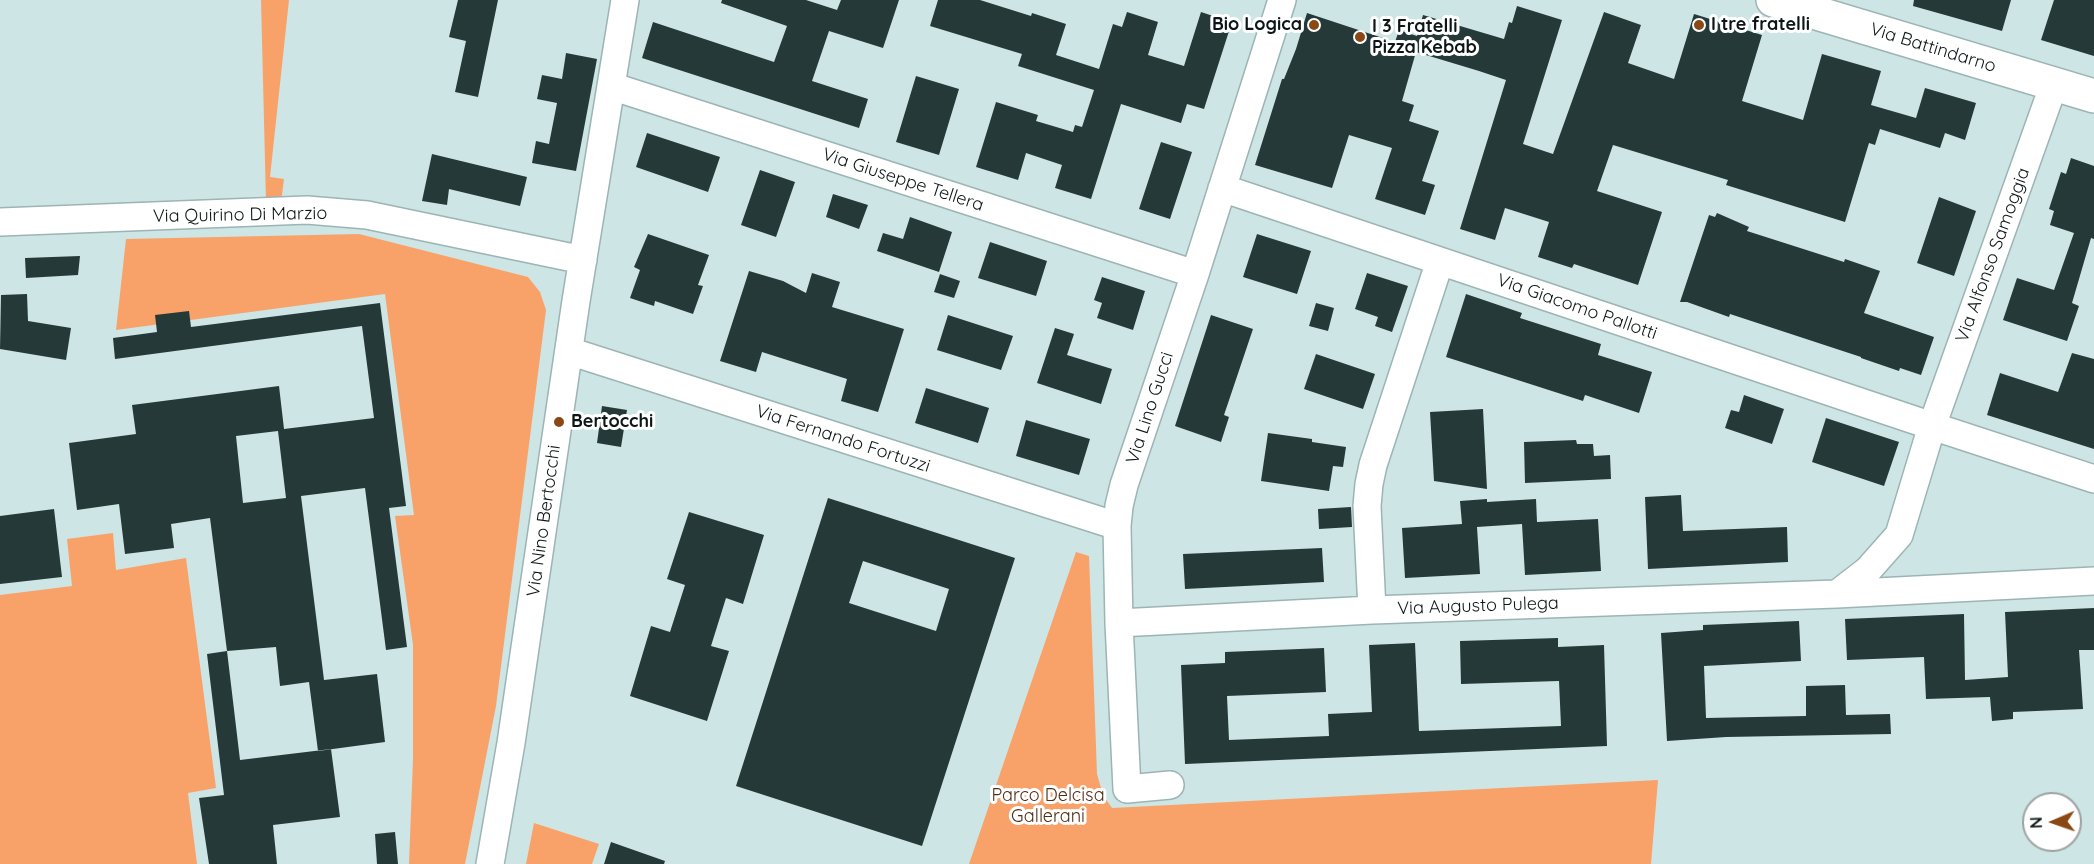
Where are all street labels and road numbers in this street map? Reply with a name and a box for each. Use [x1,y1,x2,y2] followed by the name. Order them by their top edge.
[1867,19,1999,77] street label: Via Battindarno
[820,144,986,216] street label: Via Giuseppe Tellera
[1951,165,2035,345] street label: Via Alfonso Samoggia
[153,203,327,227] street label: Via Quirino Di Marzio
[1494,269,1660,345] street label: Via Giacomo Pallotti
[1122,349,1178,467] street label: Via Lino Gucci
[753,401,933,477] street label: Via Fernando Fortuzzi
[523,444,565,598] street label: Via Nino Bertocchi
[1397,592,1559,620] street label: Via Augusto Pulega

